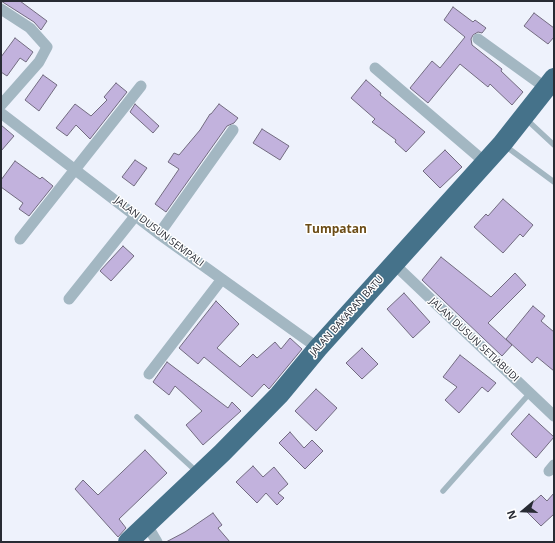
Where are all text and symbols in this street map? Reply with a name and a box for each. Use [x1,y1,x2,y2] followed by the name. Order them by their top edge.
[112,195,206,269] street label: JALAN DUSUN SEMPALI
[305,223,367,237] district label: Tumpatan
[308,273,386,359] street label: JALAN BAKARAN BATU
[427,296,521,384] street label: JALAN DUSUN SETIABUDI
[503,491,543,531] north arrow
[503,508,520,522] text: N

